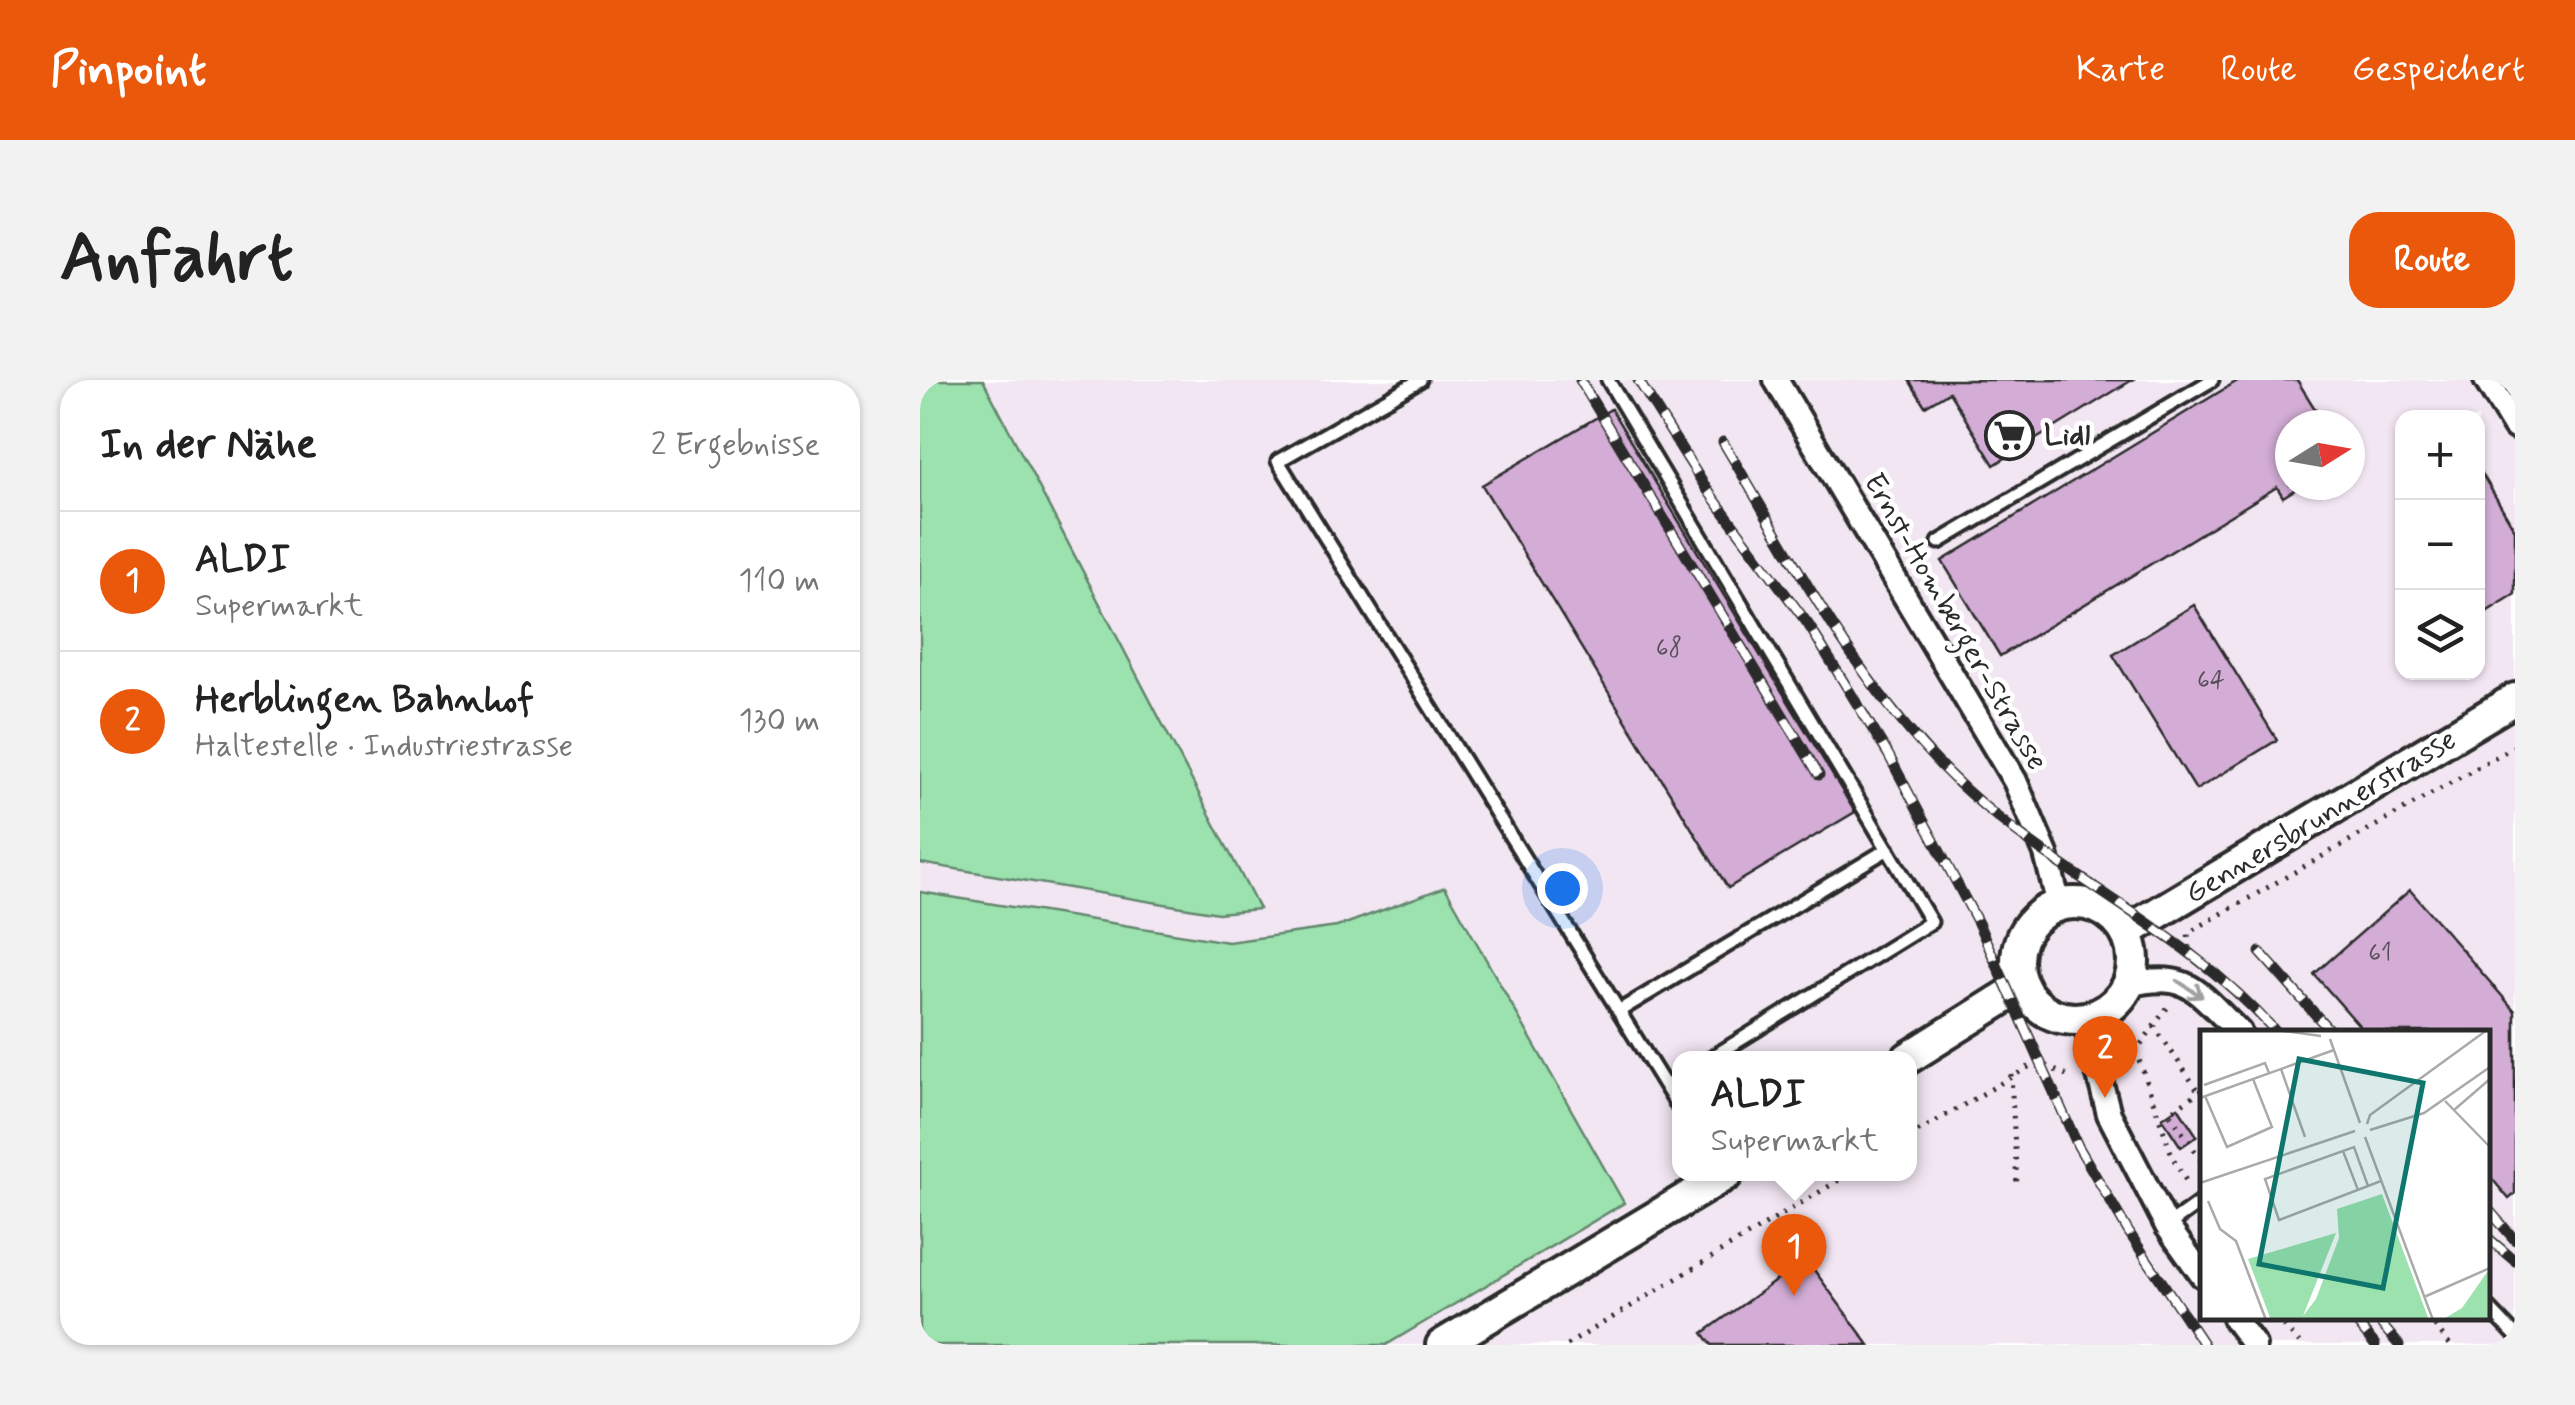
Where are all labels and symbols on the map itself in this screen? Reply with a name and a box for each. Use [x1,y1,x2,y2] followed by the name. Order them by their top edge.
[1983,409,2035,461] supermarket icon: Lidl
[2275,410,2365,500] north arrow
[2044,416,2090,455] place label: Lidl
[1851,466,2056,779] street label: Ernst-Homberger-Strasse
[1656,632,1682,665] house number: 68
[2197,664,2225,697] house number: 64
[2178,720,2464,914] street label: Gennersbrunnerstrasse
[1537,863,1588,914] your location
[2368,937,2392,970] house number: 61
[2175,979,2203,1000] one-way arrow
[2072,1016,2138,1098] pin: 2
[2200,1030,2490,1320] inset map
[1762,1214,1826,1296] pin: 1

